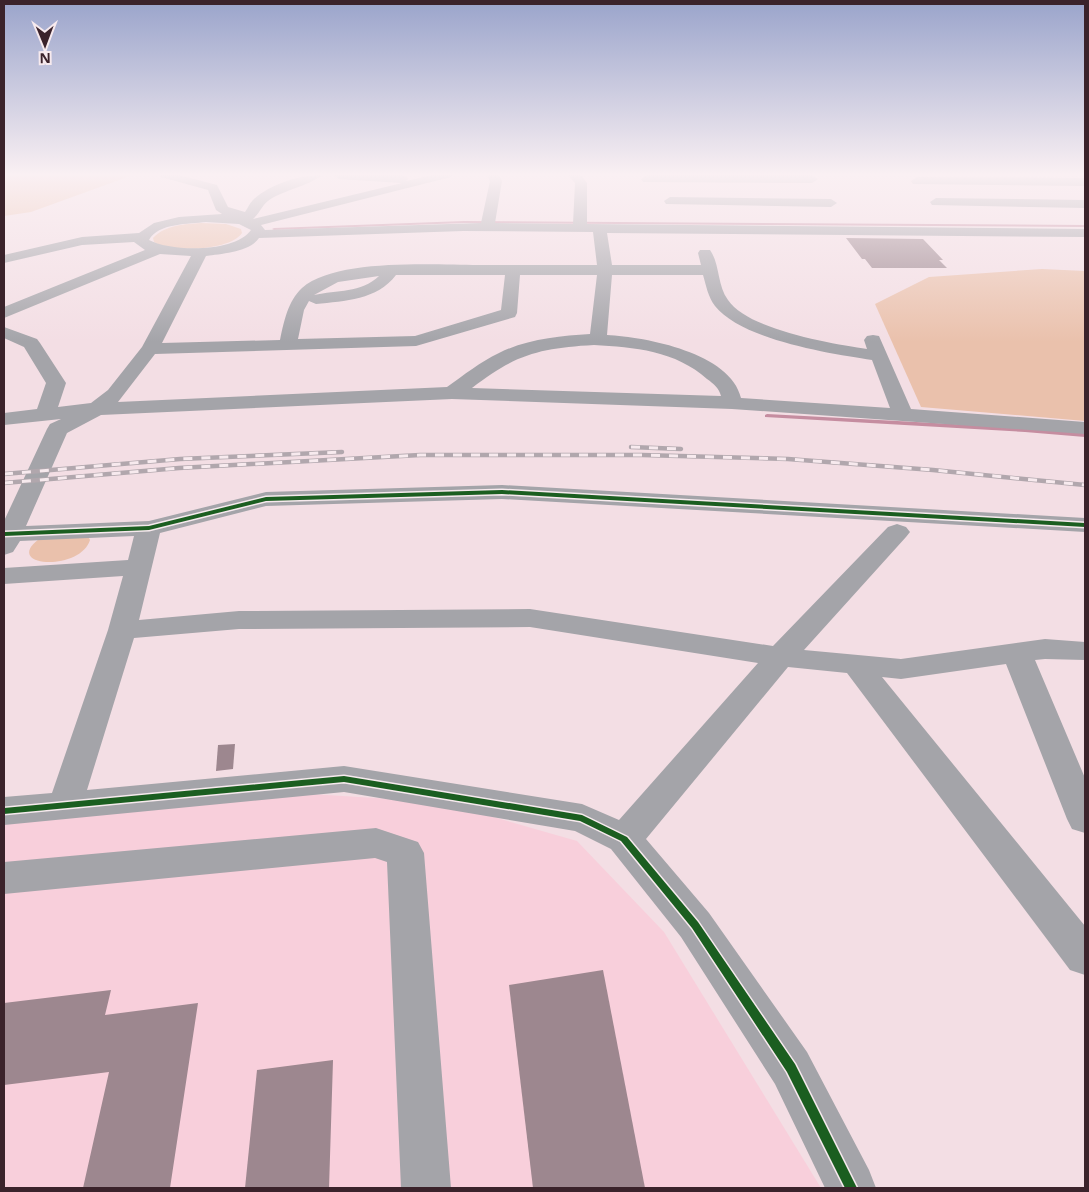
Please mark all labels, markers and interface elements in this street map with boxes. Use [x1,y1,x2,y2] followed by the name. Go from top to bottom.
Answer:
[20,20,70,70] north arrow
[39,49,51,68] text: N

